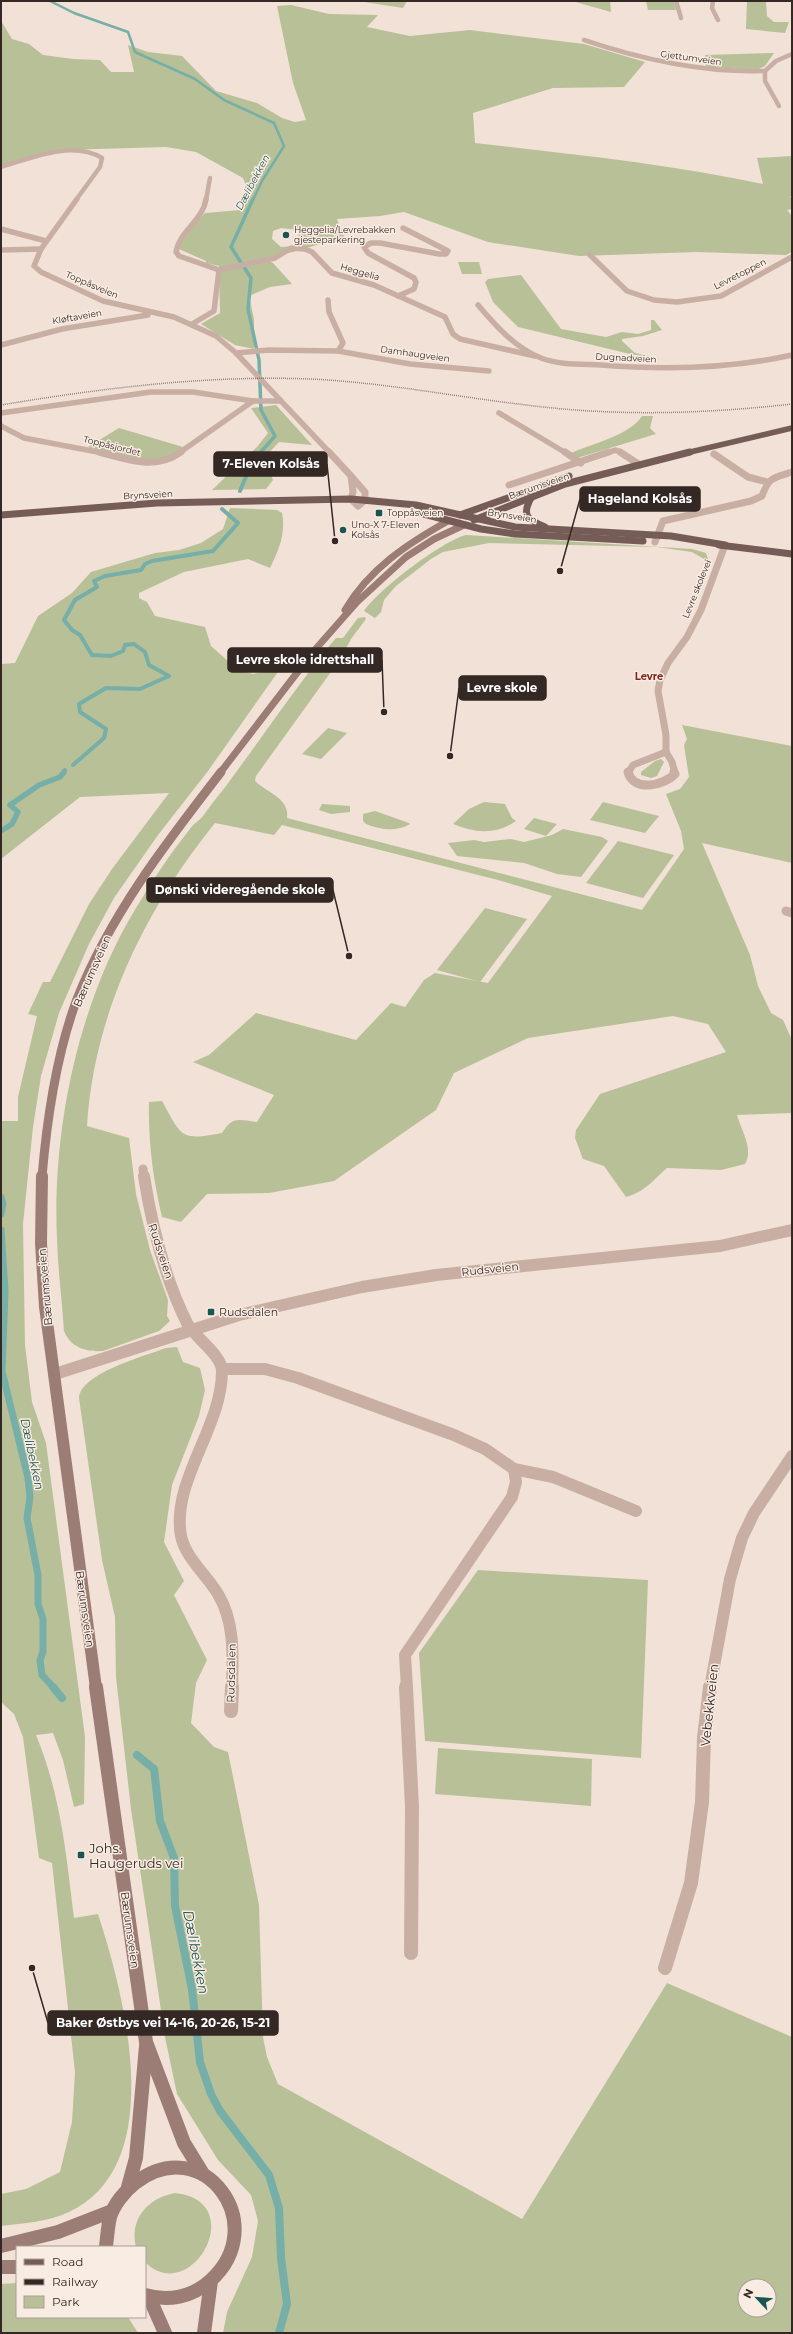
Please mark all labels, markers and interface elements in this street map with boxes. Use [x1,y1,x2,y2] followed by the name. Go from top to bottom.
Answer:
[660,48,722,67] street label: Gjettumveien
[232,152,273,212] water label: Dælibekken
[294,224,396,245] place label: Heggelia/Levrebakken gjesteparkering
[281,230,291,240] marker: Heggelia/Levrebakken gjesteparkering
[712,256,768,291] street label: Levretoppen
[339,261,381,282] street label: Heggelia
[64,268,120,301] street label: Toppåsveien
[51,307,103,326] street label: Kløftaveien
[380,343,451,364] street label: Damhaugveien
[595,350,657,365] street label: Dugnadveien
[82,433,142,458] street label: Toppåsjordet
[214,452,327,476] callout: 7-Eleven Kolsås
[222,456,320,471] text: 7-Eleven Kolsås
[507,470,571,501] street label: Bærumsveien
[580,487,700,511] callout: Hageland Kolsås
[123,488,173,501] street label: Brynsveien
[588,491,693,506] text: Hageland Kolsås
[487,506,537,525] street label: Brynsveien
[387,507,443,518] place label: Toppåsveien
[374,508,384,518] marker: Toppåsveien
[351,519,420,540] place label: Uno-X 7-Eleven Kolsås
[338,525,348,535] marker: Uno-X 7-Eleven Kolsås
[680,558,713,620] street label: Levre skolevei
[228,648,382,672] callout: Levre skole idrettshall
[236,652,374,667] text: Levre skole idrettshall
[635,670,663,683] district label: Levre
[459,676,546,700] callout: Levre skole
[467,680,538,695] text: Levre skole
[147,878,333,902] callout: Dønski videregående skole
[155,882,326,897] text: Dønski videregående skole
[70,933,114,1009] street label: Bærumsveien
[145,1221,177,1281] street label: Rudsveien
[35,1248,55,1326] street label: Bærumsveien
[461,1259,519,1279] street label: Rudsveien
[219,1305,278,1319] place label: Rudsdalen
[206,1307,216,1317] marker: Rudsdalen
[18,1417,47,1491] water label: Dælibekken
[73,1570,97,1648] street label: Bærumsveien
[223,1643,239,1703] street label: Rudsdalen
[697,1663,721,1747] street label: Vebekkveien
[88,1840,183,1871] place label: Johs. Haugeruds vei
[76,1850,86,1860] marker: Johs. Haugeruds vei
[118,1891,142,1969] street label: Bærumsveien
[179,1909,213,1995] water label: Dælibekken
[48,2011,278,2035] callout: Baker Østbys vei 14-16, 20-26, 15-21
[56,2015,270,2030] text: Baker Østbys vei 14-16, 20-26, 15-21
[16,2246,146,2318] legend
[52,2254,83,2269] text: Road
[52,2274,98,2289] text: Railway
[737,2278,777,2318] north arrow
[740,2287,756,2301] text: N
[52,2294,80,2309] text: Park

